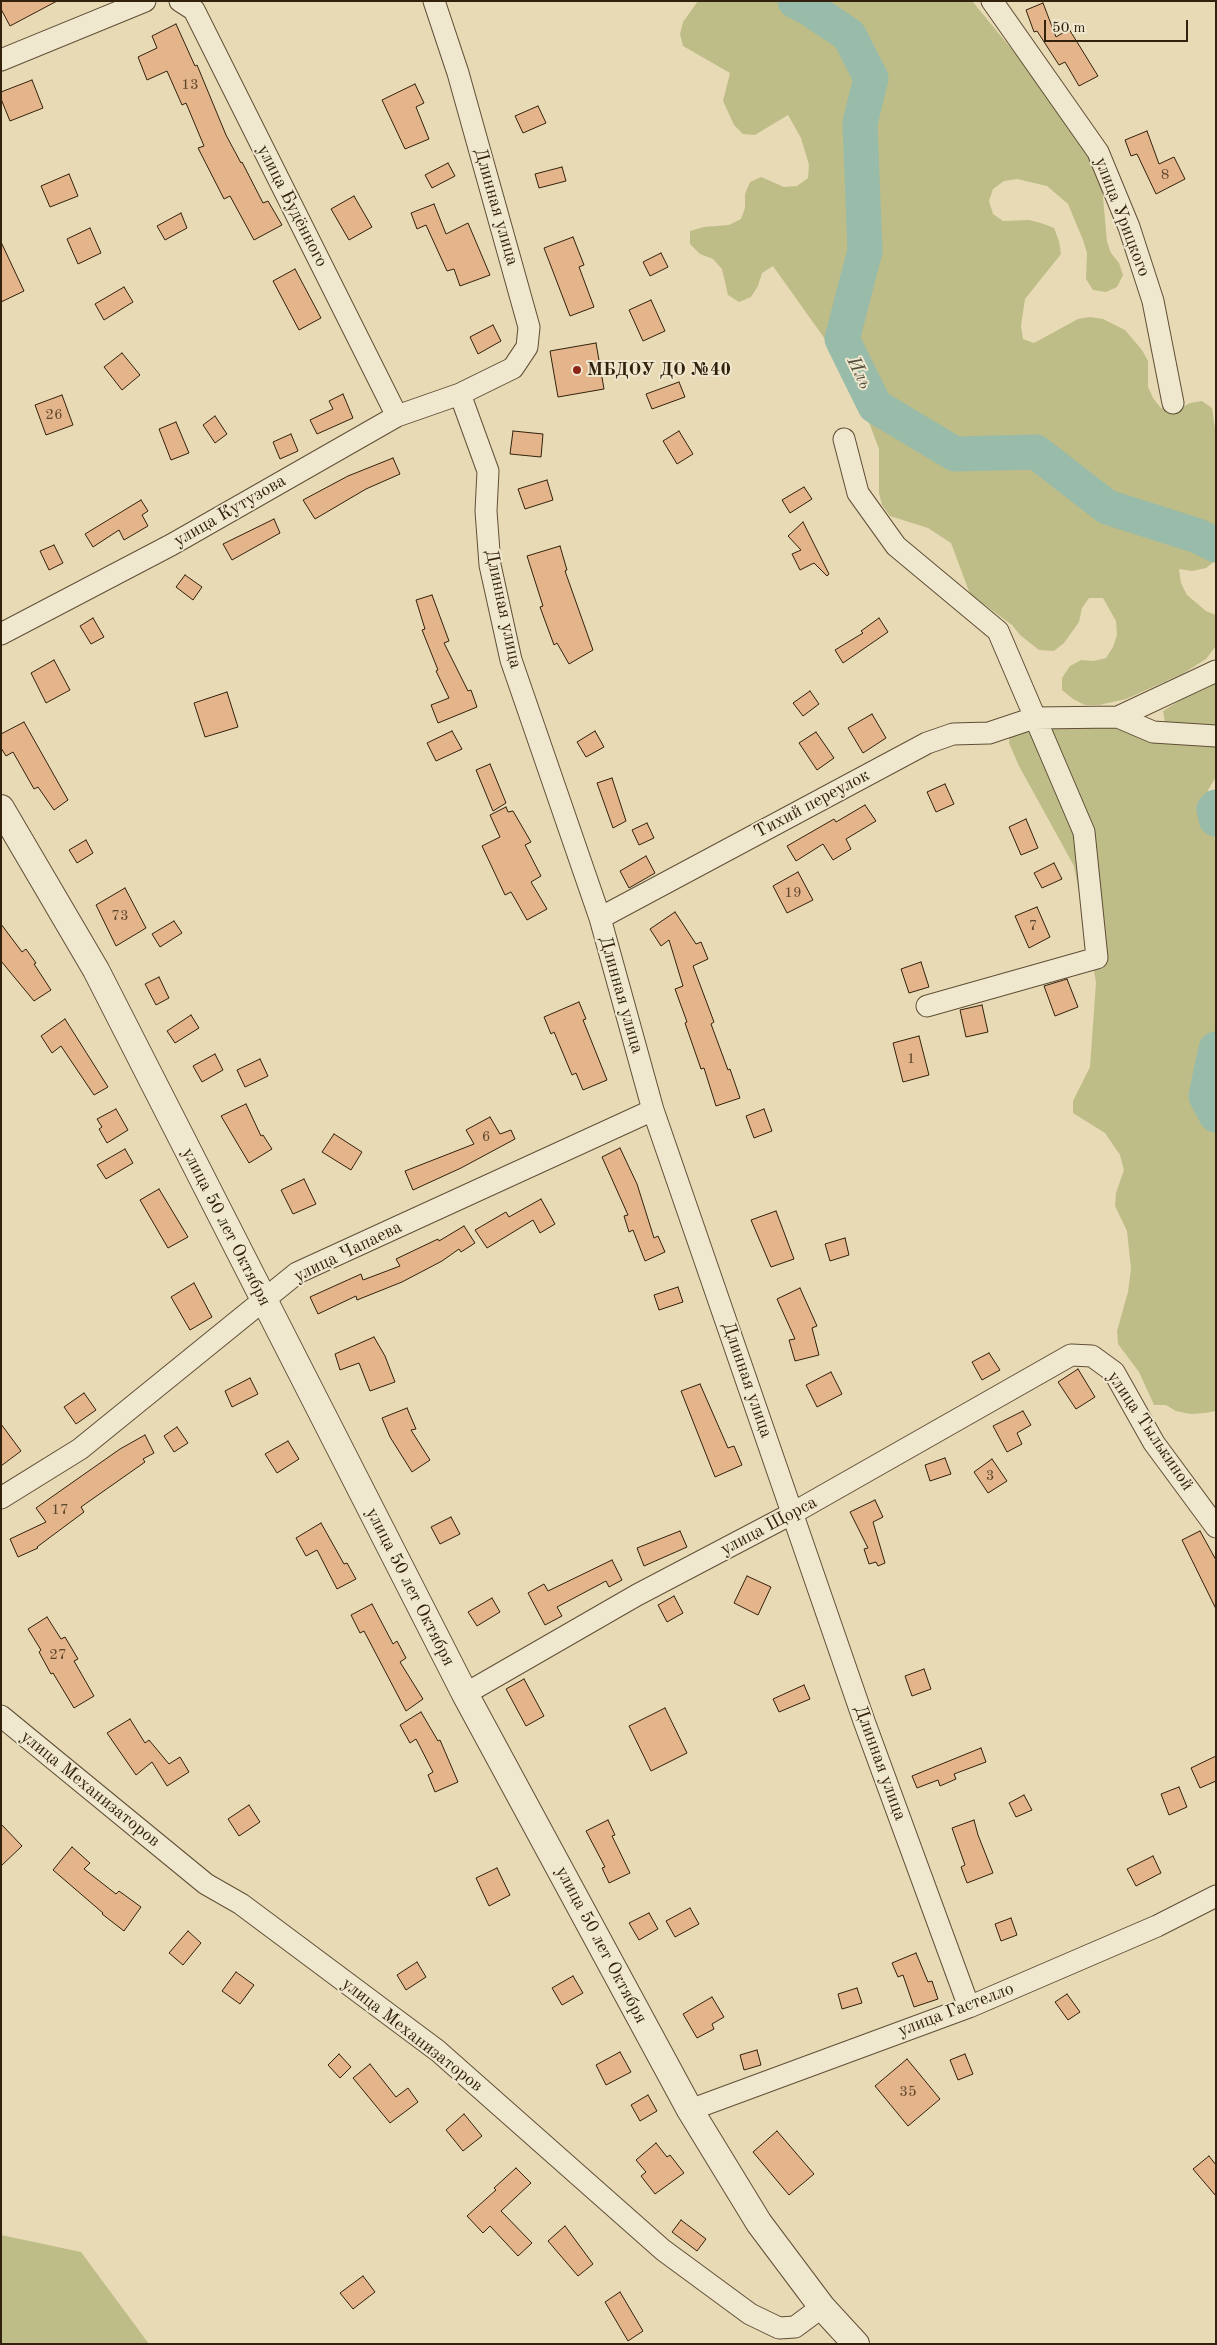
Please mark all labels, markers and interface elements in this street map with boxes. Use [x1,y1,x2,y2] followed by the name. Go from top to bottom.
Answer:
[1047,10,1191,42] scale bar
[1052,21,1086,36] text: 50 m
[181,76,199,94] house number: 13
[252,141,332,271] street label: улица Будённого
[469,146,523,268] street label: Длинная улица
[1089,154,1155,280] street label: улица Урицкого
[1161,166,1169,184] house number: 8
[841,353,877,393] water label: Иль
[587,359,731,381] place label: МБДОУ ДО №40
[571,364,583,376] marker: МБДОУ ДО №40
[45,406,63,424] house number: 26
[170,470,290,552] street label: улица Кутузова
[480,548,526,670] street label: Длинная улица
[751,765,873,843] street label: Тихий переулок
[784,884,802,902] house number: 19
[111,907,129,925] house number: 73
[1029,917,1037,935] house number: 7
[594,934,648,1056] street label: Длинная улица
[907,1050,915,1068] house number: 1
[482,1128,490,1146] house number: 6
[177,1144,275,1310] street label: улица 50 лет Октября
[290,1216,406,1288] street label: улица Чапаева
[717,1319,777,1441] street label: Длинная улица
[1102,1367,1198,1495] street label: улица Тылькиной
[986,1467,994,1485] house number: 3
[717,1492,821,1560] street label: улица Щорса
[51,1501,69,1519] house number: 17
[361,1504,459,1670] street label: улица 50 лет Октября
[49,1646,67,1664] house number: 27
[849,1702,911,1824] street label: Длинная улица
[16,1726,164,1852] street label: улица Механизаторов
[550,1863,652,2027] street label: улица 50 лет Октября
[337,1973,487,2097] street label: улица Механизаторов
[895,1978,1017,2042] street label: улица Гастелло
[899,2083,917,2101] house number: 35

